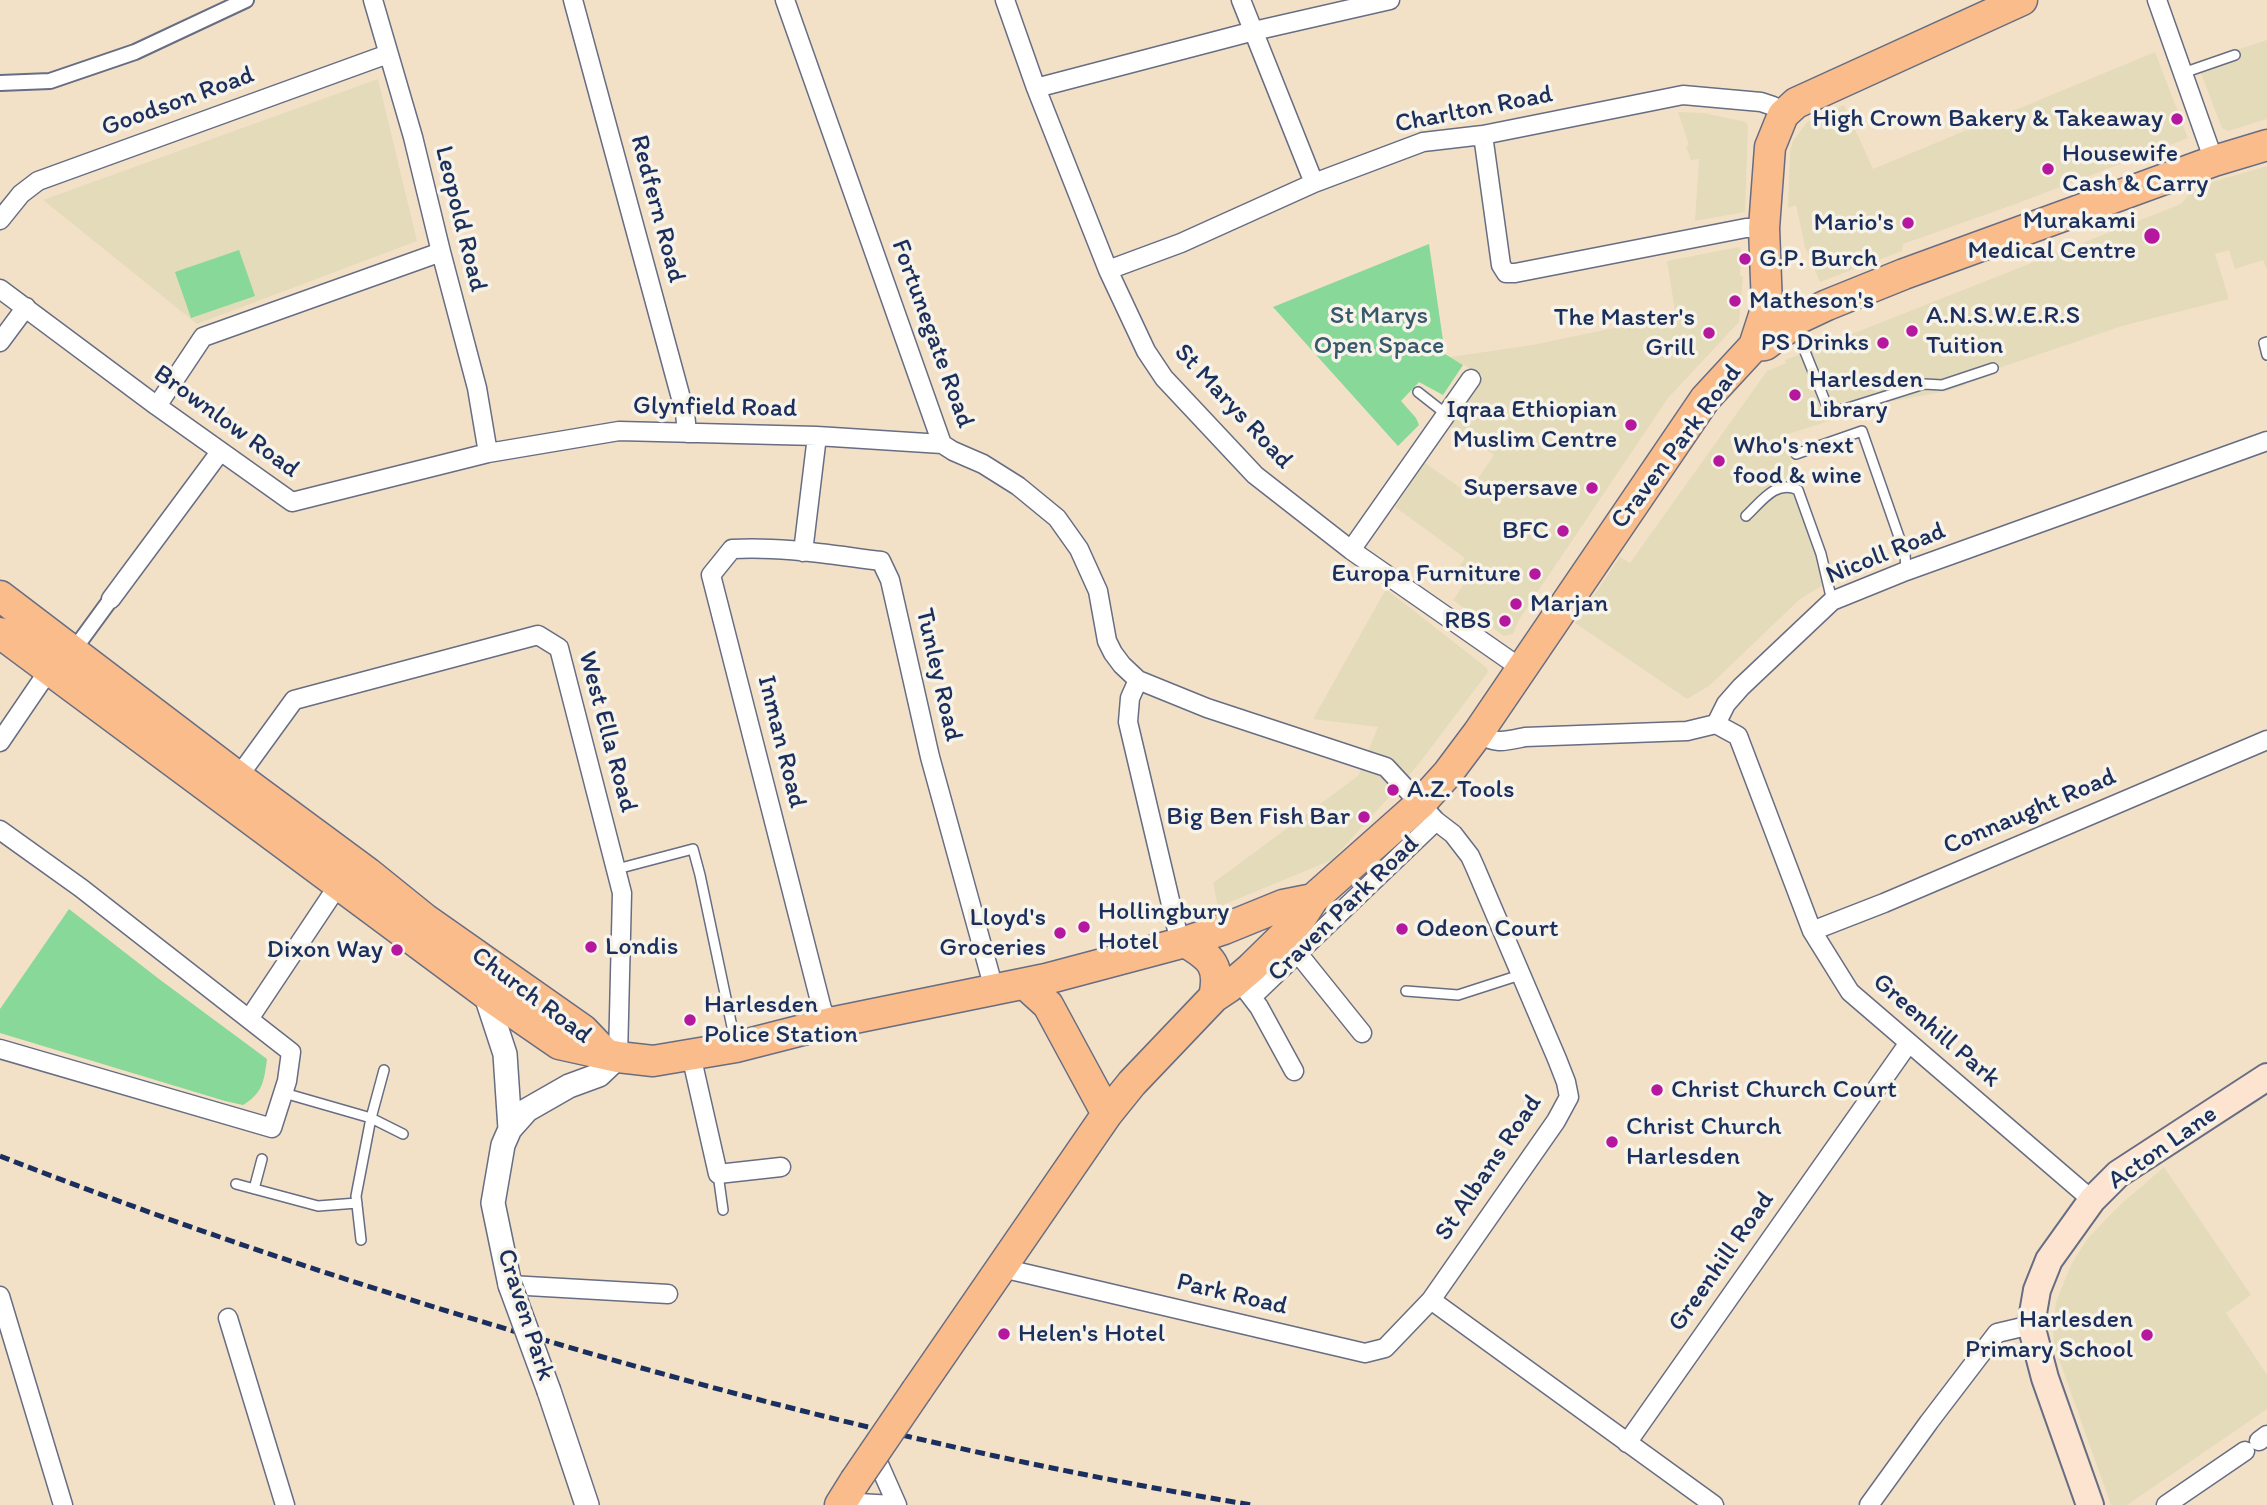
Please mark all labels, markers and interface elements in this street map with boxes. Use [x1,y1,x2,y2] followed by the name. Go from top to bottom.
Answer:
[97,60,259,144] street label: Goodson Road
[1392,79,1556,141] street label: Charlton Road
[1812,103,2163,135] place label: High Crown Bakery & Takeaway
[2169,111,2185,127] marker: High Crown Bakery & Takeaway
[622,132,692,286] street label: Redfern Road
[2062,138,2208,200] place label: Housewife Cash & Carry
[427,143,493,295] street label: Leopold Road
[2040,161,2056,177] marker: Housewife Cash & Carry
[1967,205,2136,266] place label: Murakami Medical Centre
[1813,207,1894,239] place label: Mario's
[1900,215,1916,231] marker: Mario's
[2142,226,2162,246] marker: Murakami Medical Centre
[883,236,981,432] street label: Fortunegate Road
[1759,243,1878,275] place label: G.P. Burch
[1737,251,1753,267] marker: G.P. Burch
[1749,285,1874,317] place label: Matheson's
[1727,293,1743,309] marker: Matheson's
[1314,300,1444,362] park label: St Marys Open Space
[1926,300,2080,362] place label: A.N.S.W.E.R.S Tuition
[1554,302,1695,364] place label: The Master's Grill
[1904,323,1920,339] marker: A.N.S.W.E.R.S Tuition
[1701,325,1717,341] marker: The Master's Grill
[1761,327,1869,359] place label: PS Drinks
[1875,335,1891,351] marker: PS Drinks
[1167,338,1299,476] street label: St Marys Road
[1605,358,1749,536] street label: Craven Park Road
[147,359,305,485] street label: Brownlow Road
[1809,364,1923,426] place label: Harlesden Library
[1787,387,1803,403] marker: Harlesden Library
[633,391,797,425] street label: Glynfield Road
[1446,394,1617,456] place label: Iqraa Ethiopian Muslim Centre
[1623,417,1639,433] marker: Iqraa Ethiopian Muslim Centre
[1733,430,1862,492] place label: Who's next food & wine
[1711,453,1727,469] marker: Who's next food & wine
[1463,472,1578,504] place label: Supersave
[1584,480,1600,496] marker: Supersave
[1502,515,1549,547] place label: BFC
[1822,516,1950,592] street label: Nicoll Road
[1555,523,1571,539] marker: BFC
[1331,558,1521,590] place label: Europa Furniture
[1527,566,1543,582] marker: Europa Furniture
[1530,588,1608,620] place label: Marjan
[1508,596,1524,612] marker: Marjan
[908,605,968,745] street label: Tunley Road
[1444,605,1491,637] place label: RBS
[1497,613,1513,629] marker: RBS
[571,648,643,816] street label: West Ella Road
[749,673,813,811] street label: Inman Road
[1939,762,2121,862] street label: Connaught Road
[1407,774,1515,806] place label: A.Z. Tools
[1385,782,1401,798] marker: A.Z. Tools
[1166,801,1350,833] place label: Big Ben Fish Bar
[1356,809,1372,825] marker: Big Ben Fish Bar
[1262,829,1426,989] street label: Craven Park Road
[1098,896,1229,958] place label: Hollingbury Hotel
[939,902,1046,964] place label: Lloyd's Groceries
[1416,913,1558,945] place label: Odeon Court
[1076,919,1092,935] marker: Hollingbury Hotel
[1394,921,1410,937] marker: Odeon Court
[1052,925,1068,941] marker: Lloyd's Groceries
[605,931,678,963] place label: Londis
[267,934,383,966] place label: Dixon Way
[583,939,599,955] marker: Londis
[465,941,597,1051] street label: Church Road
[389,942,405,958] marker: Dixon Way
[1866,967,2006,1095] street label: Greenhill Park
[704,989,858,1050] place label: Harlesden Police Station
[682,1012,698,1028] marker: Harlesden Police Station
[1671,1074,1897,1106] place label: Christ Church Court
[1649,1082,1665,1098] marker: Christ Church Court
[1429,1089,1549,1247] street label: St Albans Road
[2102,1099,2224,1197] street label: Acton Lane
[1626,1111,1782,1172] place label: Christ Church Harlesden
[1604,1134,1620,1150] marker: Christ Church Harlesden
[1662,1186,1782,1338] street label: Greenhill Road
[489,1245,561,1385] street label: Craven Park
[1173,1267,1291,1323] street label: Park Road
[1965,1304,2133,1366] place label: Harlesden Primary School
[1018,1318,1165,1350] place label: Helen's Hotel
[996,1326,1012,1342] marker: Helen's Hotel
[2139,1327,2155,1343] marker: Harlesden Primary School

